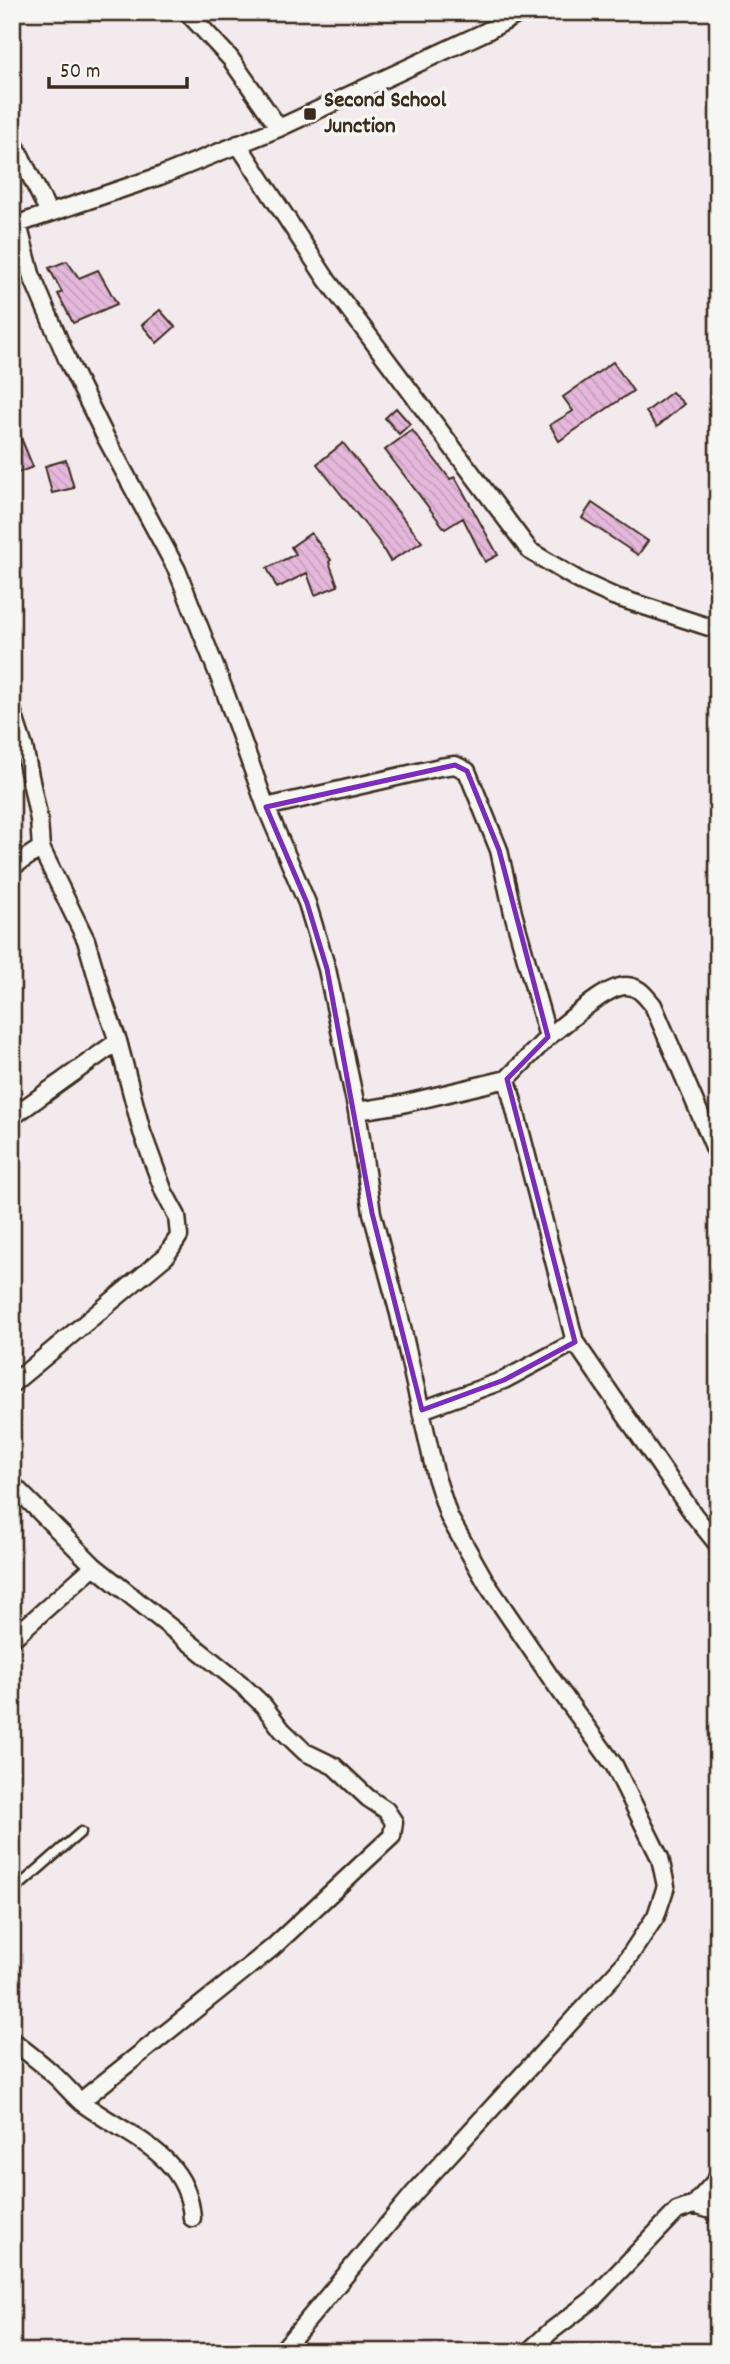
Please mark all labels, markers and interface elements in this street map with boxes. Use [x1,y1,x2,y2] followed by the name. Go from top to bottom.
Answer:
[49,46,187,90] scale bar
[60,58,100,88] text: 50 m
[324,85,447,144] place label: Second School Junction
[302,106,318,122] marker: Second School Junction

